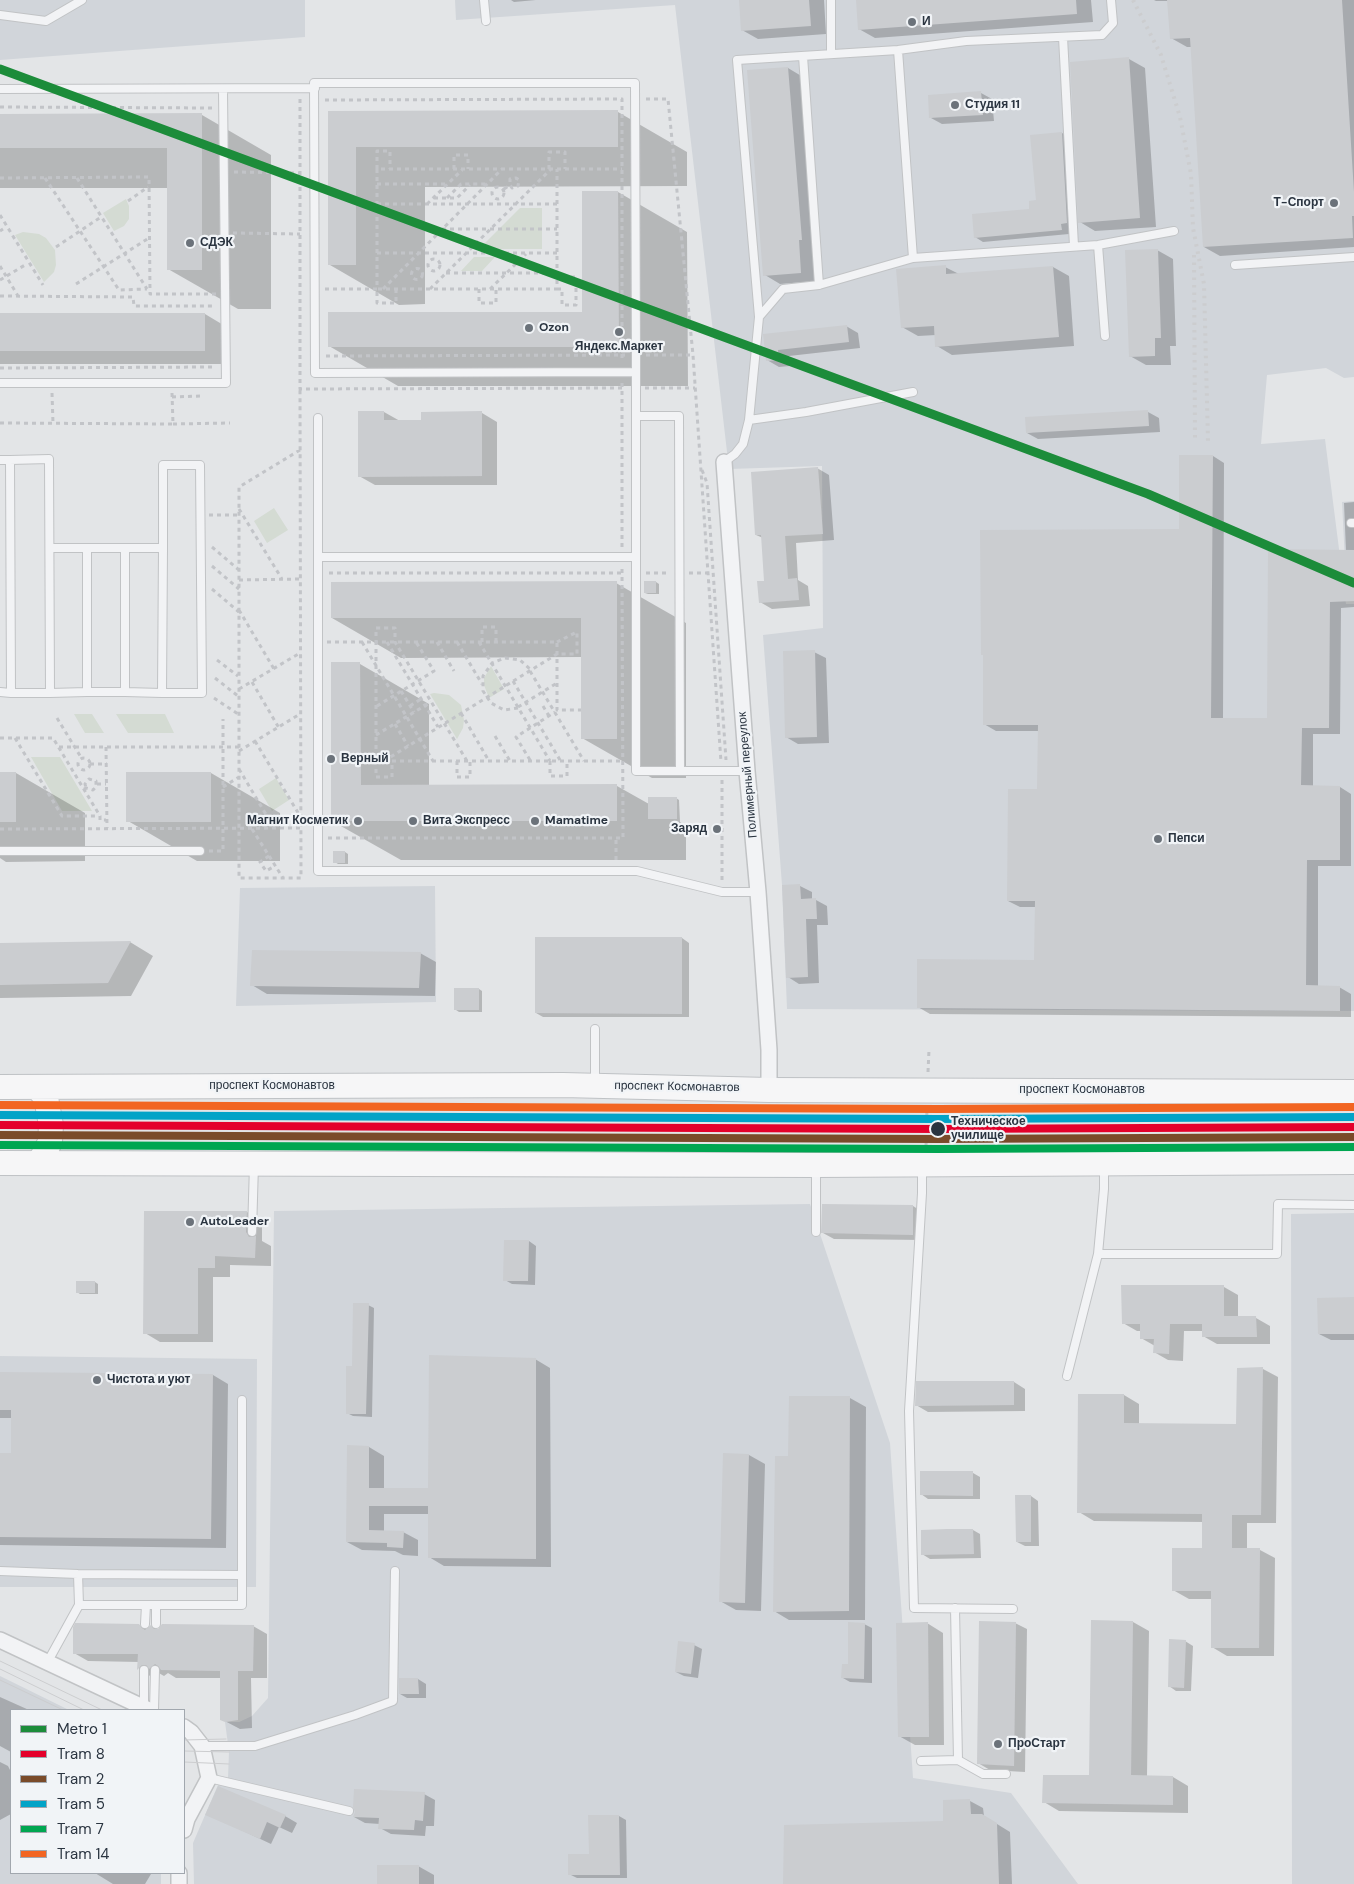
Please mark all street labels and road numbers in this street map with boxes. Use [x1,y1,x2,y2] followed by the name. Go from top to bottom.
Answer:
[735,711,761,839] street label: Полимерный переулок
[209,1079,335,1093] street label: проспект Космонавтов
[614,1079,740,1095] street label: проспект Космонавтов
[1019,1083,1145,1097] street label: проспект Космонавтов

